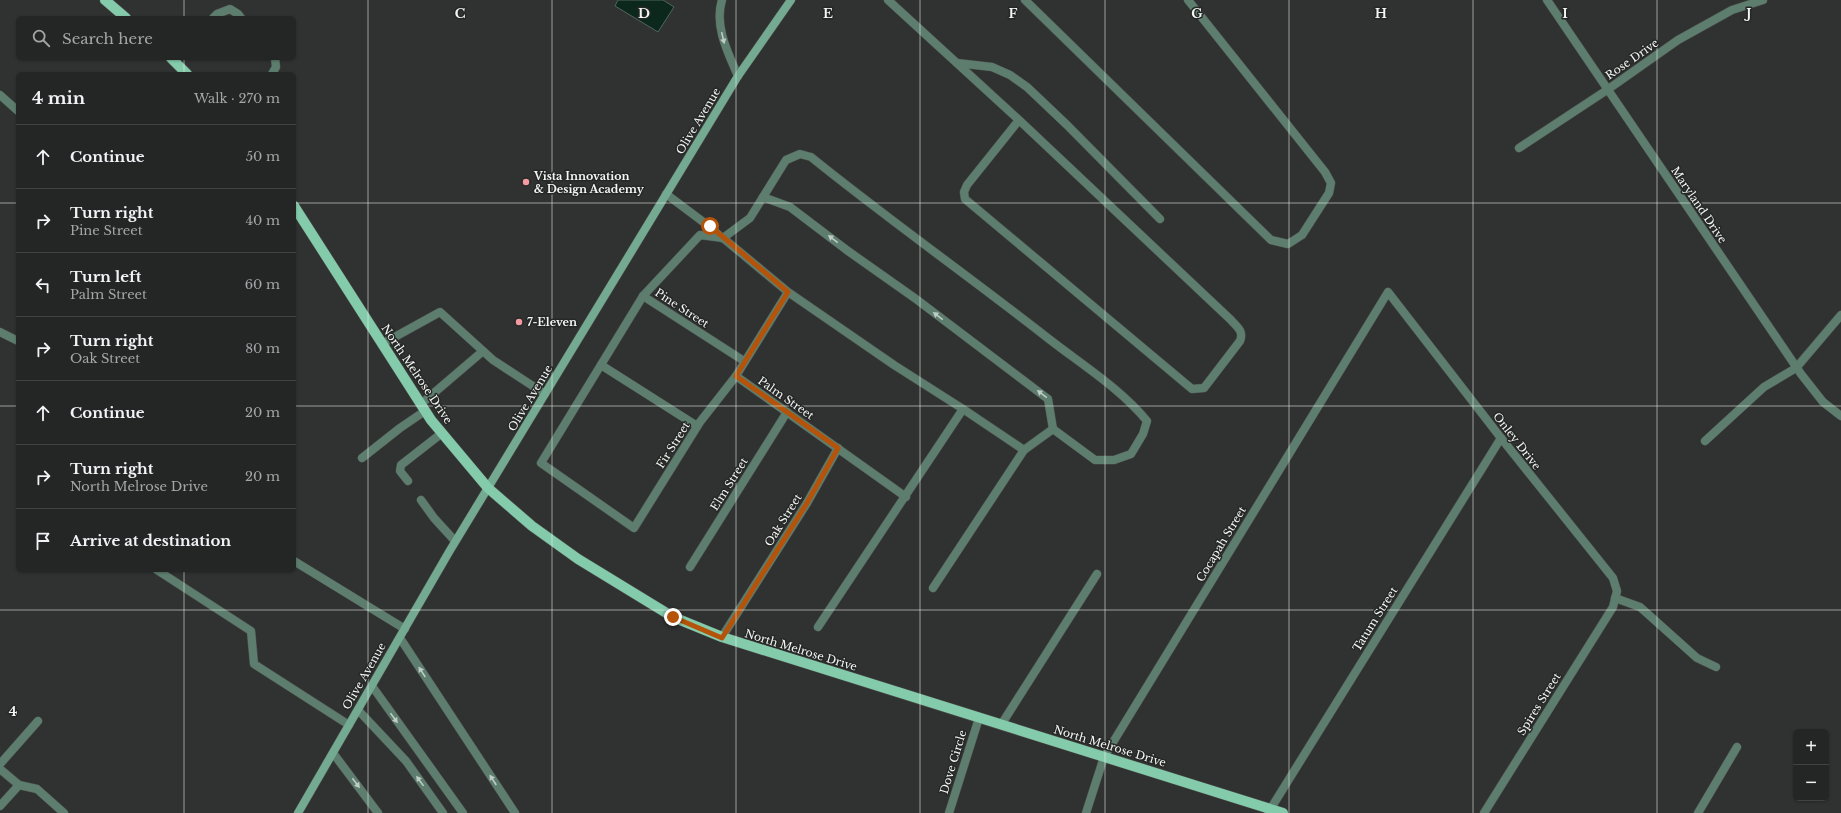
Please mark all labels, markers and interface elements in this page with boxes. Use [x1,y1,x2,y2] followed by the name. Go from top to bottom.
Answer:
[455,5,466,22] text: C
[638,5,650,22] text: D
[823,5,833,22] text: E
[1009,5,1018,22] text: F
[1191,5,1203,22] text: G
[1375,5,1387,22] text: H
[1562,5,1568,22] text: I
[1743,5,1752,22] text: J
[16,16,296,60] search box
[30,27,52,49] icon: search
[62,29,153,48] text: Search here
[721,32,727,45] one-way arrow
[1603,36,1661,82] street label: Rose Drive
[673,85,723,157] street label: Olive Avenue
[32,88,85,109] text: 4 min
[194,90,280,107] text: Walk · 270 m
[32,146,54,168] icon: ahead
[70,147,145,166] text: Continue
[246,148,280,165] text: 50 m
[1668,164,1730,246] street label: Maryland Drive
[533,169,645,196] place label: Vista Innovation & Design Academy
[521,177,531,187] marker: Vista Innovation & Design Academy
[70,203,153,222] text: Turn right
[32,210,54,232] icon: right
[245,212,280,229] text: 40 m
[701,217,719,235] route start
[70,222,143,239] text: Pine Street
[827,235,838,243] one-way arrow
[70,267,141,286] text: Turn left
[32,274,54,296] icon: left
[245,276,280,293] text: 60 m
[652,285,712,331] street label: Pine Street
[70,286,147,303] text: Palm Street
[932,312,943,320] one-way arrow
[527,315,577,329] place label: 7-Eleven
[514,317,524,327] marker: 7-Eleven
[379,322,455,426] street label: North Melrose Drive
[70,331,153,350] text: Turn right
[32,338,54,360] icon: right
[245,340,280,357] text: 80 m
[70,350,140,367] text: Oak Street
[505,362,555,434] street label: Olive Avenue
[755,374,817,423] street label: Palm Street
[1036,390,1047,398] one-way arrow
[32,402,54,424] icon: ahead
[70,403,145,422] text: Continue
[245,404,280,421] text: 20 m
[1490,409,1544,473] street label: Onley Drive
[653,418,693,471] street label: Fir Street
[707,454,751,513] street label: Elm Street
[70,459,153,478] text: Turn right
[32,466,54,488] icon: right
[245,468,280,485] text: 20 m
[70,478,208,495] text: North Melrose Drive
[761,490,805,549] street label: Oak Street
[1193,503,1249,584] street label: Cocapah Street
[32,530,54,552] icon: arrive
[70,531,231,550] text: Arrive at destination
[1350,583,1401,654] street label: Tatum Street
[664,608,682,626] route end
[743,626,859,674] street label: North Melrose Drive
[339,640,389,712] street label: Olive Avenue
[418,667,426,677] one-way arrow
[1514,670,1564,738] street label: Spires Street
[9,703,18,720] text: 4
[390,712,398,723] one-way arrow
[1052,722,1168,770] street label: North Melrose Drive
[937,728,969,796] street label: Dove Circle
[1793,729,1829,801] map controls
[1793,729,1829,765] button: +
[1793,765,1829,801] button: −
[490,775,497,786] one-way arrow
[416,776,424,787] one-way arrow
[351,778,360,789] one-way arrow

